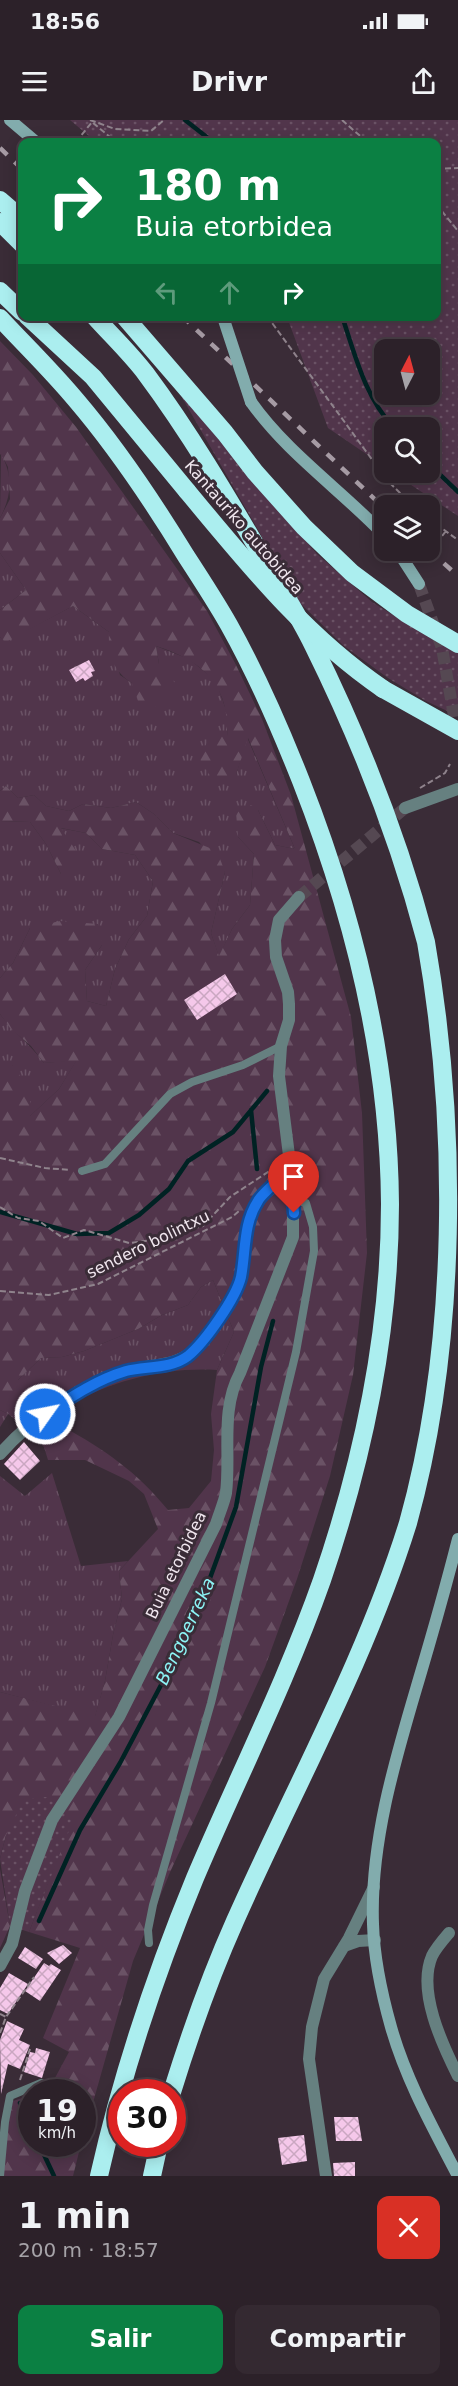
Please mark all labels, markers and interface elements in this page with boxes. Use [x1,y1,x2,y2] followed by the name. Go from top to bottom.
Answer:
[30,9,100,34] text: 18:56
[18,65,51,98] icon: menu
[407,65,440,98] icon: share
[191,66,267,97] text: Drivr
[135,161,281,210] text: 180 m
[36,162,114,240] icon: right
[135,211,333,242] text: Buia etorbidea
[150,276,183,309] icon: left
[213,276,246,309] icon: ahead
[276,276,309,309] icon: right
[374,339,440,405] north arrow
[374,339,440,561] map controls
[374,417,440,483] button: search
[181,456,307,598] street label: Kantauriko autobidea
[374,495,440,561] button: layers
[268,1151,319,1213] pin
[277,1160,310,1193] icon: arrive
[83,1206,213,1282] street label: sendero bolintxu
[13,1382,77,1446] position arrow
[142,1508,210,1622] street label: Buia etorbidea
[151,1574,219,1688] water label: Bengoerreka
[108,2079,186,2157] speed limit sign: 30
[36,2093,78,2128] text: 19
[38,2124,76,2142] text: km/h
[18,2195,131,2236] text: 1 min
[377,2196,440,2259] button: close
[18,2238,159,2262] text: 200 m · 18:57
[18,2305,223,2374] button: Salir
[235,2305,440,2374] button: Compartir

